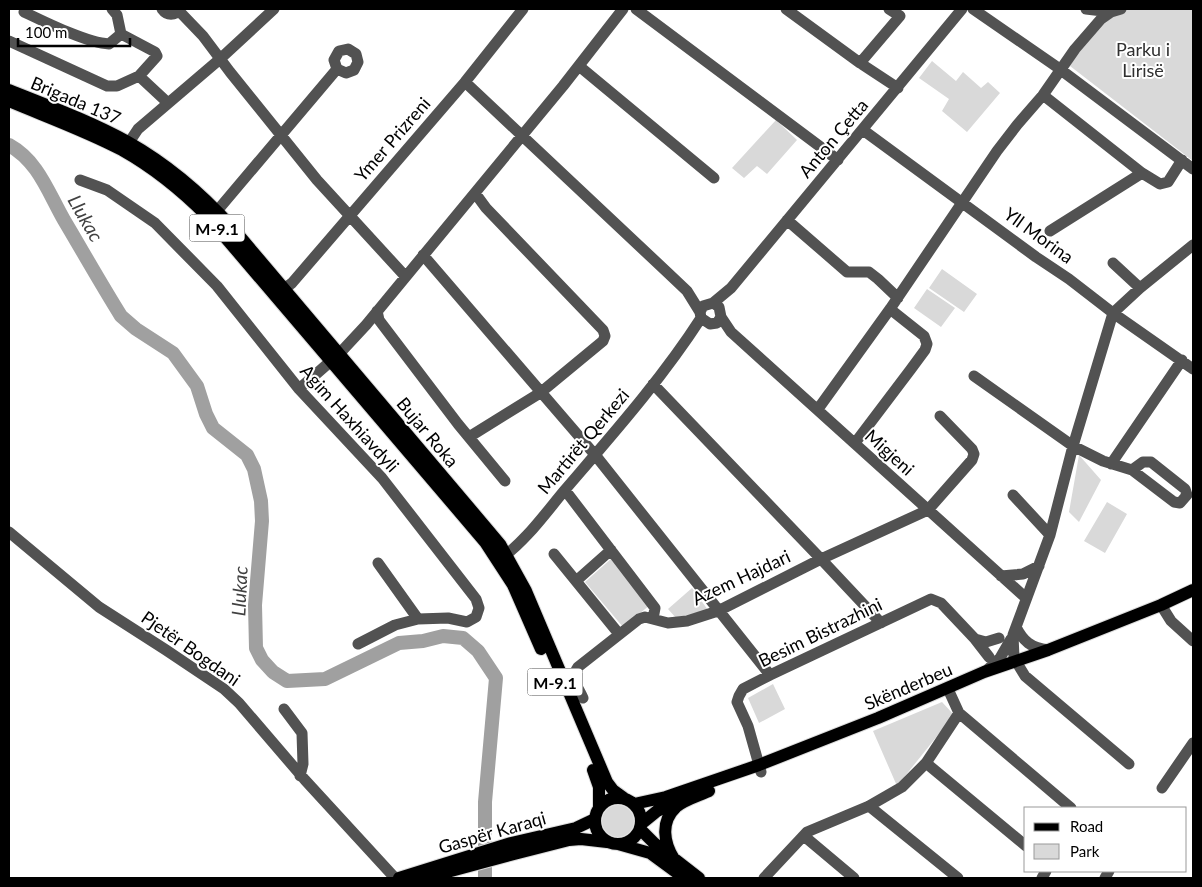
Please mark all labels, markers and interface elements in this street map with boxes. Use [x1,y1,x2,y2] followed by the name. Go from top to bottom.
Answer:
[18,15,130,47] scale bar
[25,23,67,41] text: 100 m
[1116,38,1170,81] park label: Parku i Lirisë
[28,71,124,129] street label: Brigada 137
[349,92,435,186] street label: Ymer Prizreni
[794,94,872,182] street label: Anton Çetta
[63,191,109,246] water label: Llukac
[1000,202,1078,268] street label: Yll Morina
[190,214,244,242] road number: M-9.1
[296,360,404,476] street label: Agim Haxhiavdyli
[533,384,633,498] street label: Martirët Qerkezi
[392,393,464,471] street label: Bujar Roka
[861,424,919,480] street label: Migjeni
[688,545,794,609] street label: Azem Hajdari
[226,565,252,617] water label: Llukac
[755,593,885,671] street label: Besim Bistrazhini
[137,606,245,690] street label: Pjetër Bogdani
[861,658,955,714] street label: Skënderbeu
[528,669,582,696] road number: M-9.1
[436,806,548,858] street label: Gaspër Karaqi
[1024,807,1187,872] legend
[1070,817,1103,835] text: Road
[1070,842,1100,860] text: Park

